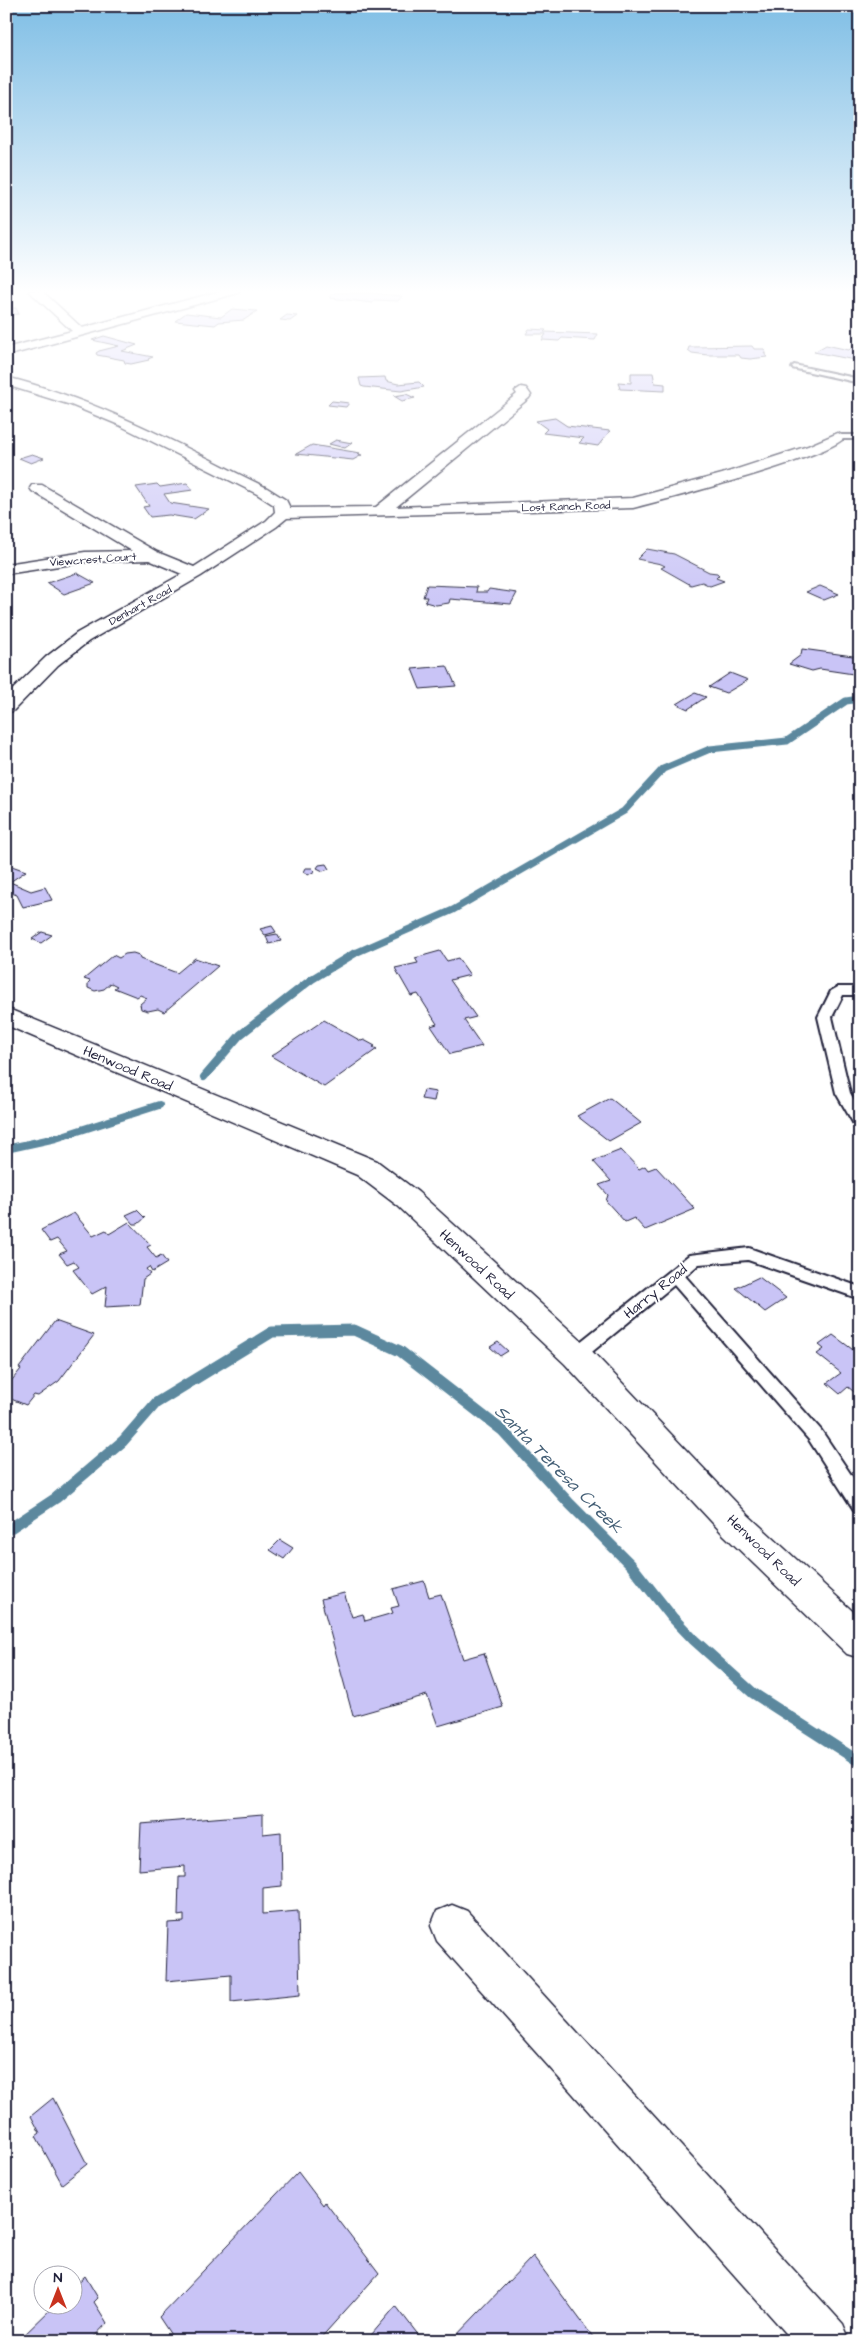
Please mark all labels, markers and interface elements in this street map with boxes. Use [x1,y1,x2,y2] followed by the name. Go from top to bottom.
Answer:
[521,497,611,516] street label: Lost Ranch Road
[49,549,137,570] street label: Viewcrest Court
[106,582,175,629] street label: Denhart Road
[80,1041,175,1097] street label: Henwood Road
[435,1225,518,1304] street label: Henwood Road
[620,1260,692,1324] street label: Harry Road
[489,1399,629,1540] water label: Santa Teresa Creek
[722,1511,804,1591] street label: Henwood Road
[32,2264,82,2314] north arrow
[54,2268,63,2288] text: N

